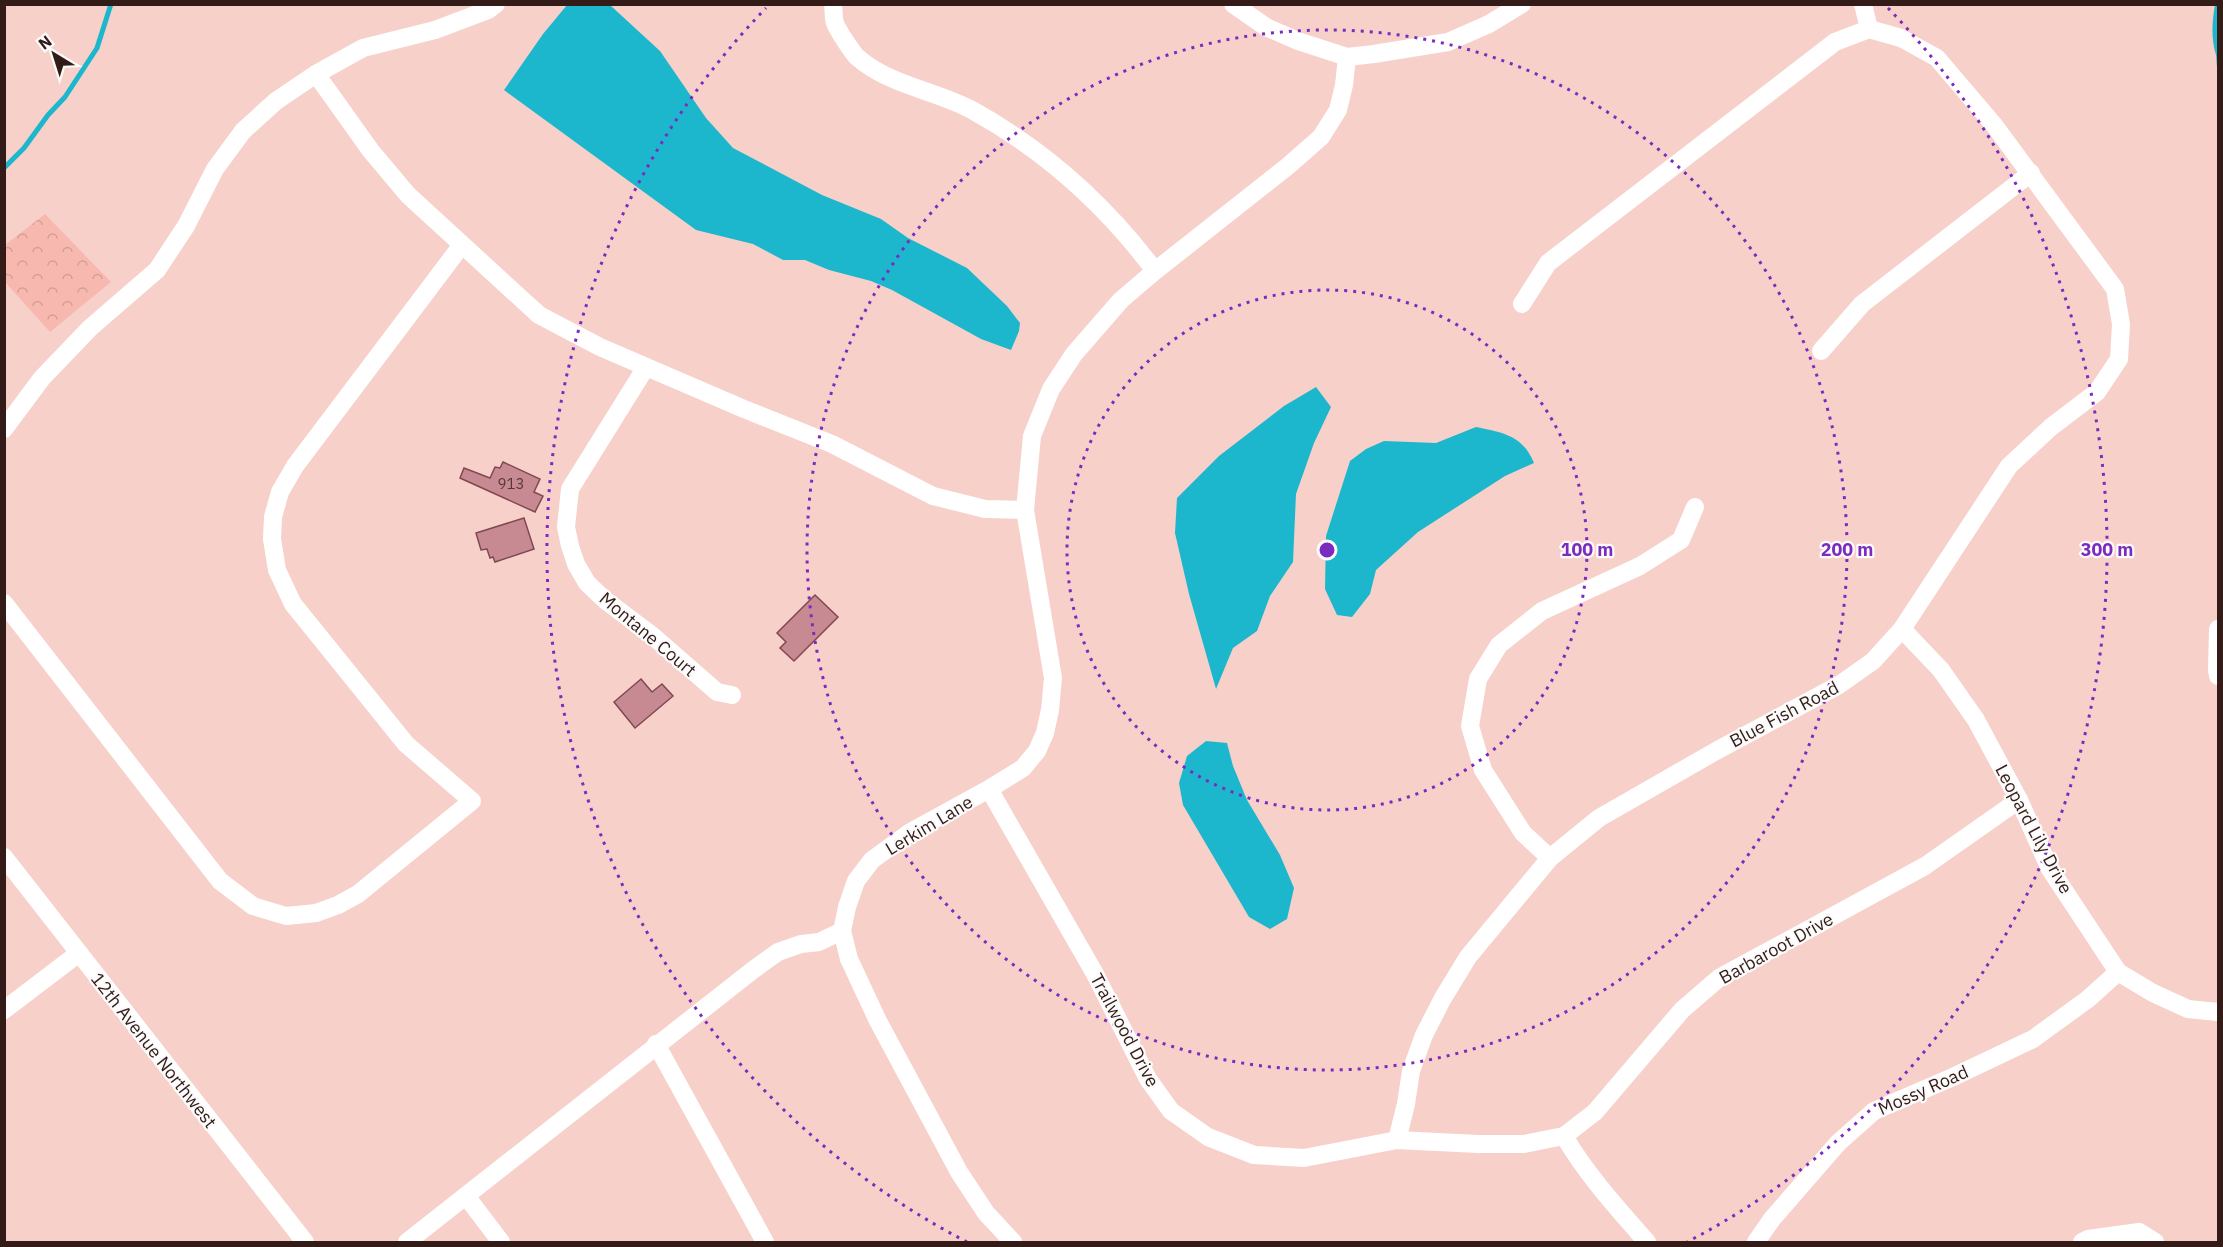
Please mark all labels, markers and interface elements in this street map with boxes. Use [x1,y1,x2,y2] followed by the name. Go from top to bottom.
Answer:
[24,24,84,84] north arrow
[34,31,55,54] text: N
[497,474,525,493] house number: 913
[1561,538,1613,561] text: 100 m
[1821,538,1873,561] text: 200 m
[2081,538,2133,561] text: 300 m
[1317,540,1337,560] centre of rings
[595,587,701,681] street label: Montane Court
[1726,676,1842,752] street label: Blue Fish Road
[1990,760,2078,898] street label: Leopard Lily Drive
[881,790,977,860] street label: Lerkim Lane
[1715,907,1837,989] street label: Barbaroot Drive
[86,968,222,1132] street label: 12th Avenue Northwest
[1085,969,1165,1091] street label: Trailwood Drive
[1874,1060,1972,1120] street label: Mossy Road

